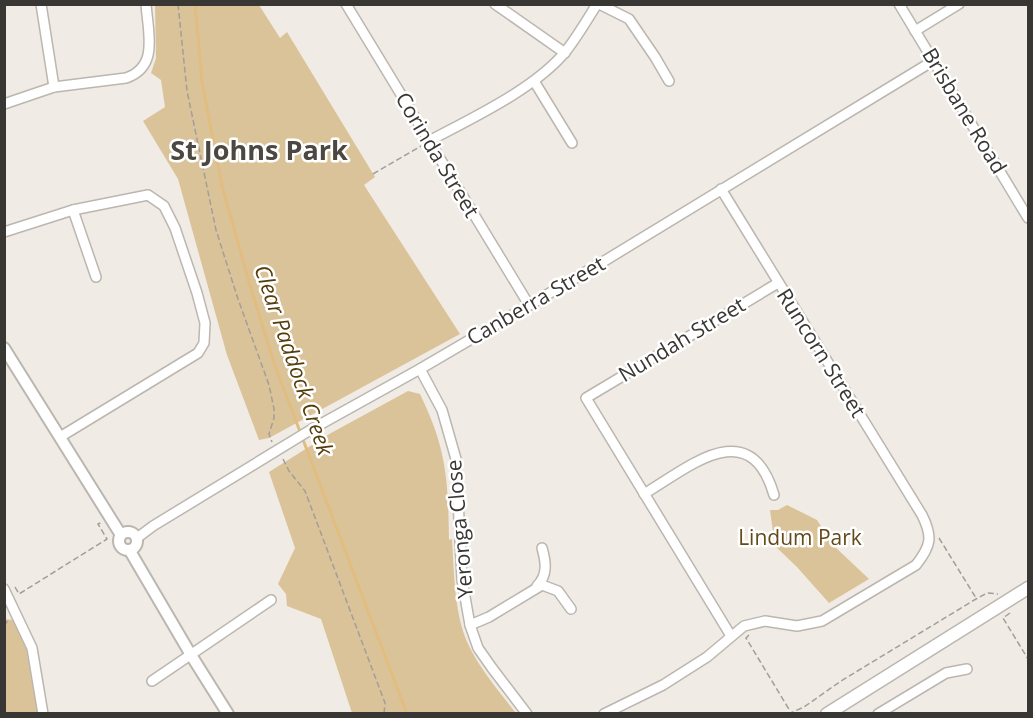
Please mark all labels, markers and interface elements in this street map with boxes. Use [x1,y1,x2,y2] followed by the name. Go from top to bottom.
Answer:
[916,42,1013,179] street label: Brisbane Road
[389,87,486,222] street label: Corinda Street
[170,131,348,168] district label: St Johns Park
[461,249,610,351] street label: Canberra Street
[248,260,342,460] water label: Clear Paddock Creek
[771,283,873,422] street label: Runcorn Street
[613,290,750,388] street label: Nundah Street
[439,459,479,600] street label: Yeronga Close
[738,523,862,551] park label: Lindum Park

